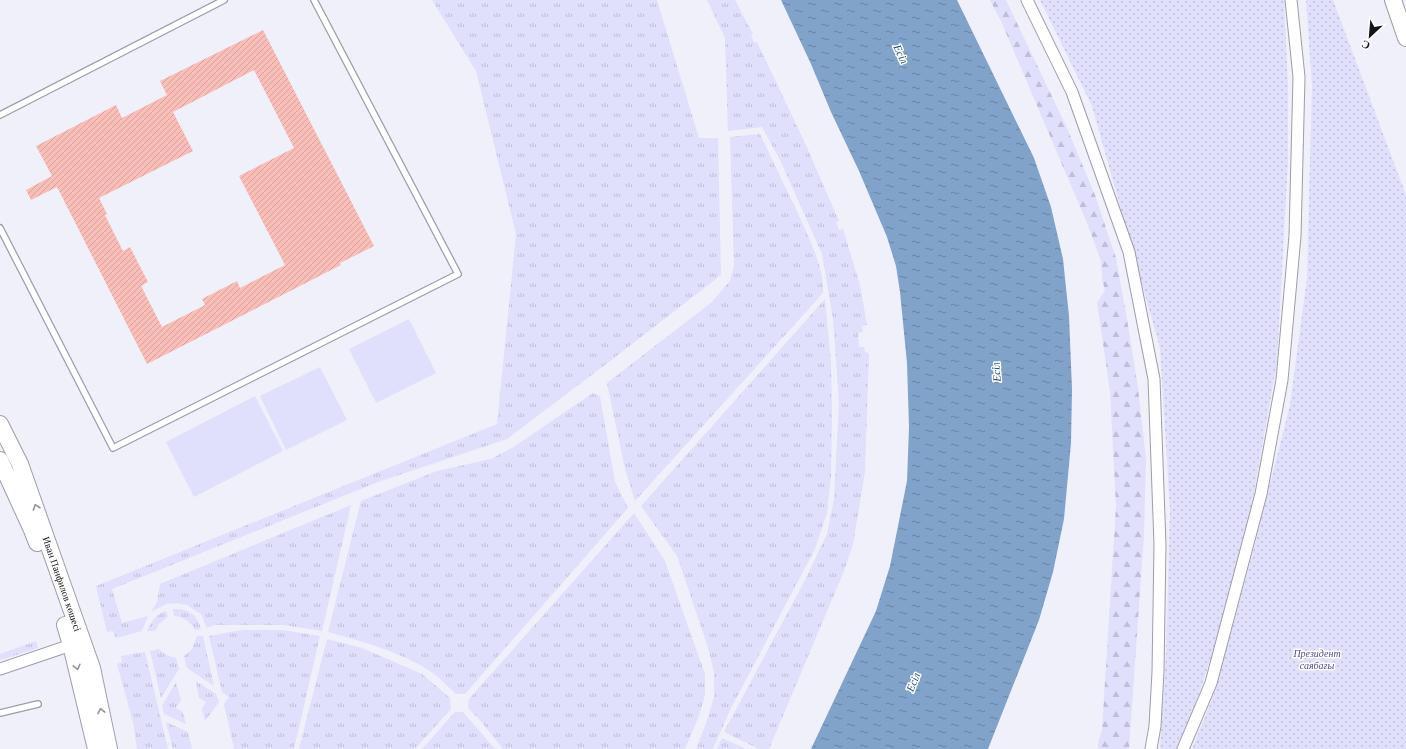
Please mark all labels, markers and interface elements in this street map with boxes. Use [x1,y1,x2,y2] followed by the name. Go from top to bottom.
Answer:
[1350,16,1390,56] north arrow
[1359,38,1372,52] text: С
[891,42,911,66] water label: Есіл
[989,362,1003,383] water label: Есіл
[32,504,40,511] one-way arrow
[41,535,83,633] street label: Иван Панфилов көшесі
[1292,648,1341,671] park label: Президент саябағы
[72,664,80,670] one-way arrow
[903,671,922,694] water label: Есіл
[97,708,106,714] one-way arrow

